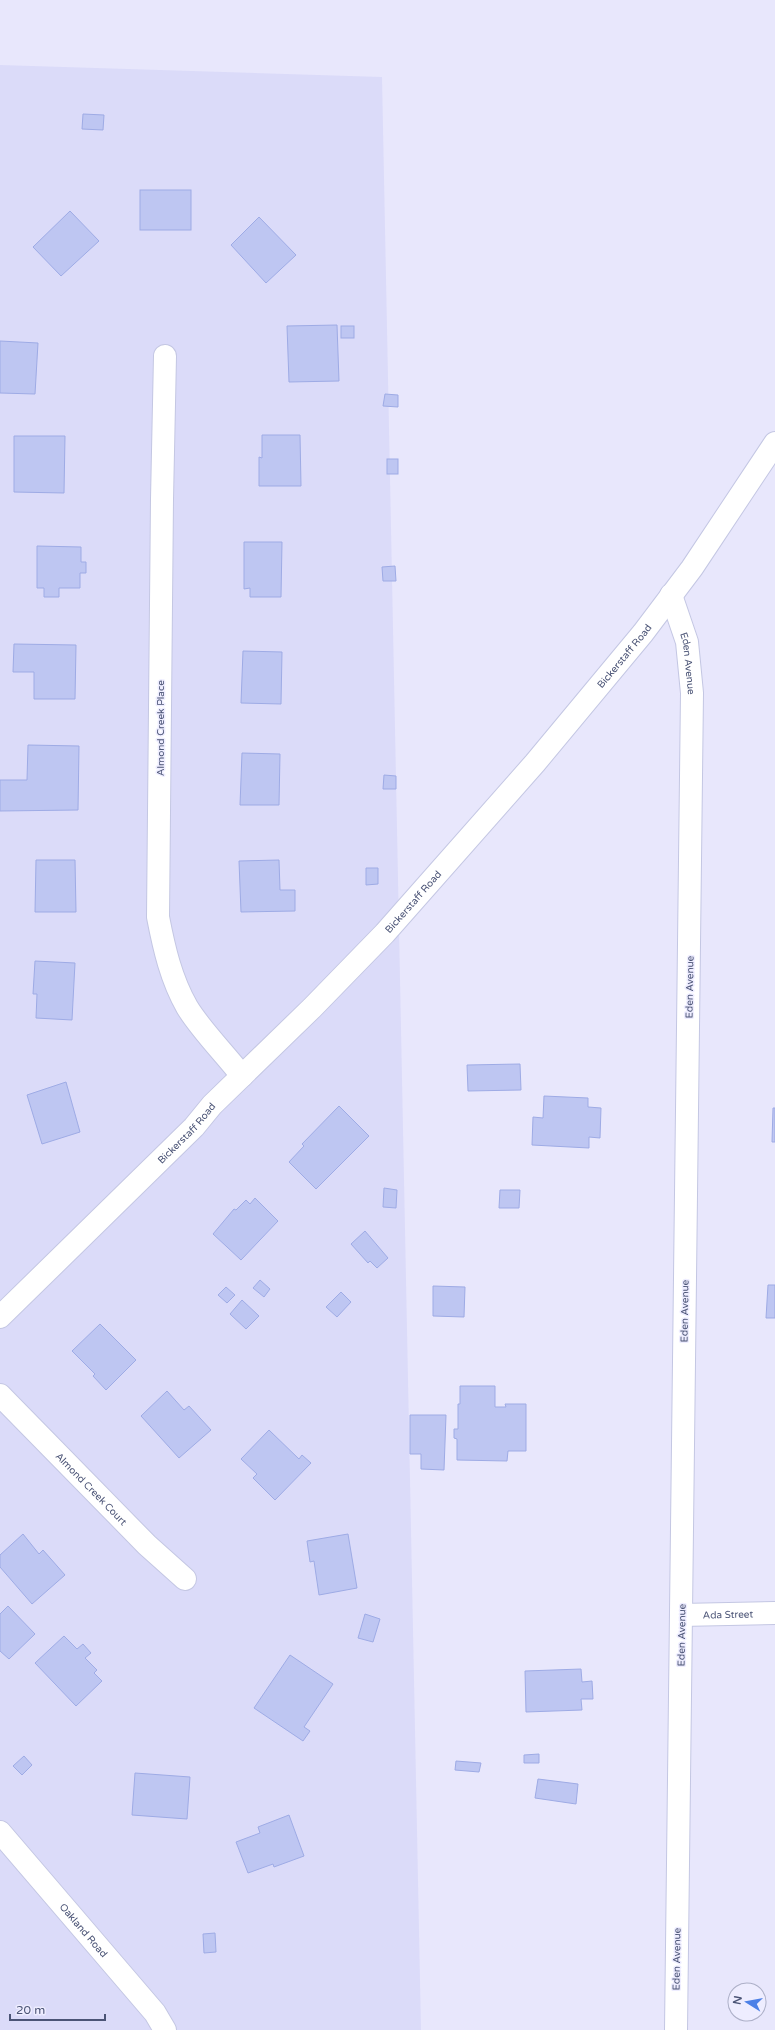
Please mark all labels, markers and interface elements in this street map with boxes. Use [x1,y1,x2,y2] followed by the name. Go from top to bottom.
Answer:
[595,622,655,691] street label: Bickerstaff Road
[677,631,697,695] street label: Eden Avenue
[155,680,167,776] street label: Almond Creek Place
[383,868,444,936] street label: Bickerstaff Road
[683,955,697,1018] street label: Eden Avenue
[155,1101,218,1166] street label: Bickerstaff Road
[678,1279,692,1342] street label: Eden Avenue
[53,1450,129,1528] street label: Almond Creek Court
[675,1603,689,1666] street label: Eden Avenue
[703,1608,754,1622] street label: Ada Street
[57,1901,110,1960] street label: Oakland Road
[670,1927,684,1990] street label: Eden Avenue
[727,1982,767,2022] north arrow
[730,1995,745,2006] text: N
[10,1996,105,2022] scale bar
[16,2003,45,2017] text: 20 m

